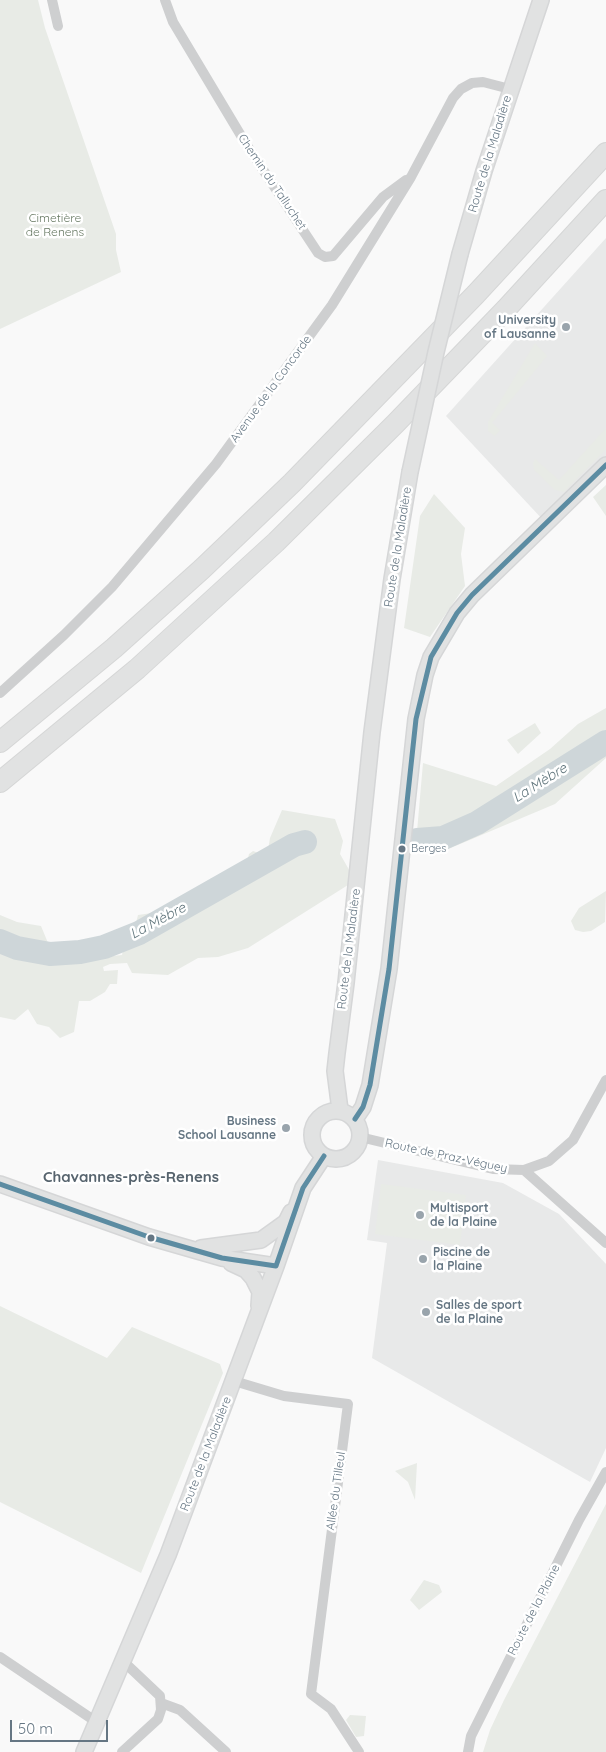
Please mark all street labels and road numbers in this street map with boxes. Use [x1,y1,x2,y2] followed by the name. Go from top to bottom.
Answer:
[465,94,515,214] street label: Route de la Maladière
[235,131,309,233] street label: Chemin du Talluchet
[227,333,315,445] street label: Avenue de la Concorde
[381,486,415,608] street label: Route de la Maladière
[334,888,364,1010] street label: Route de la Maladière
[383,1136,509,1176] street label: Route de Praz-Véguey
[177,1395,235,1513] street label: Route de la Maladière
[323,1451,349,1531] street label: Allée du Tilleul
[505,1562,563,1658] street label: Route de la Plaine

